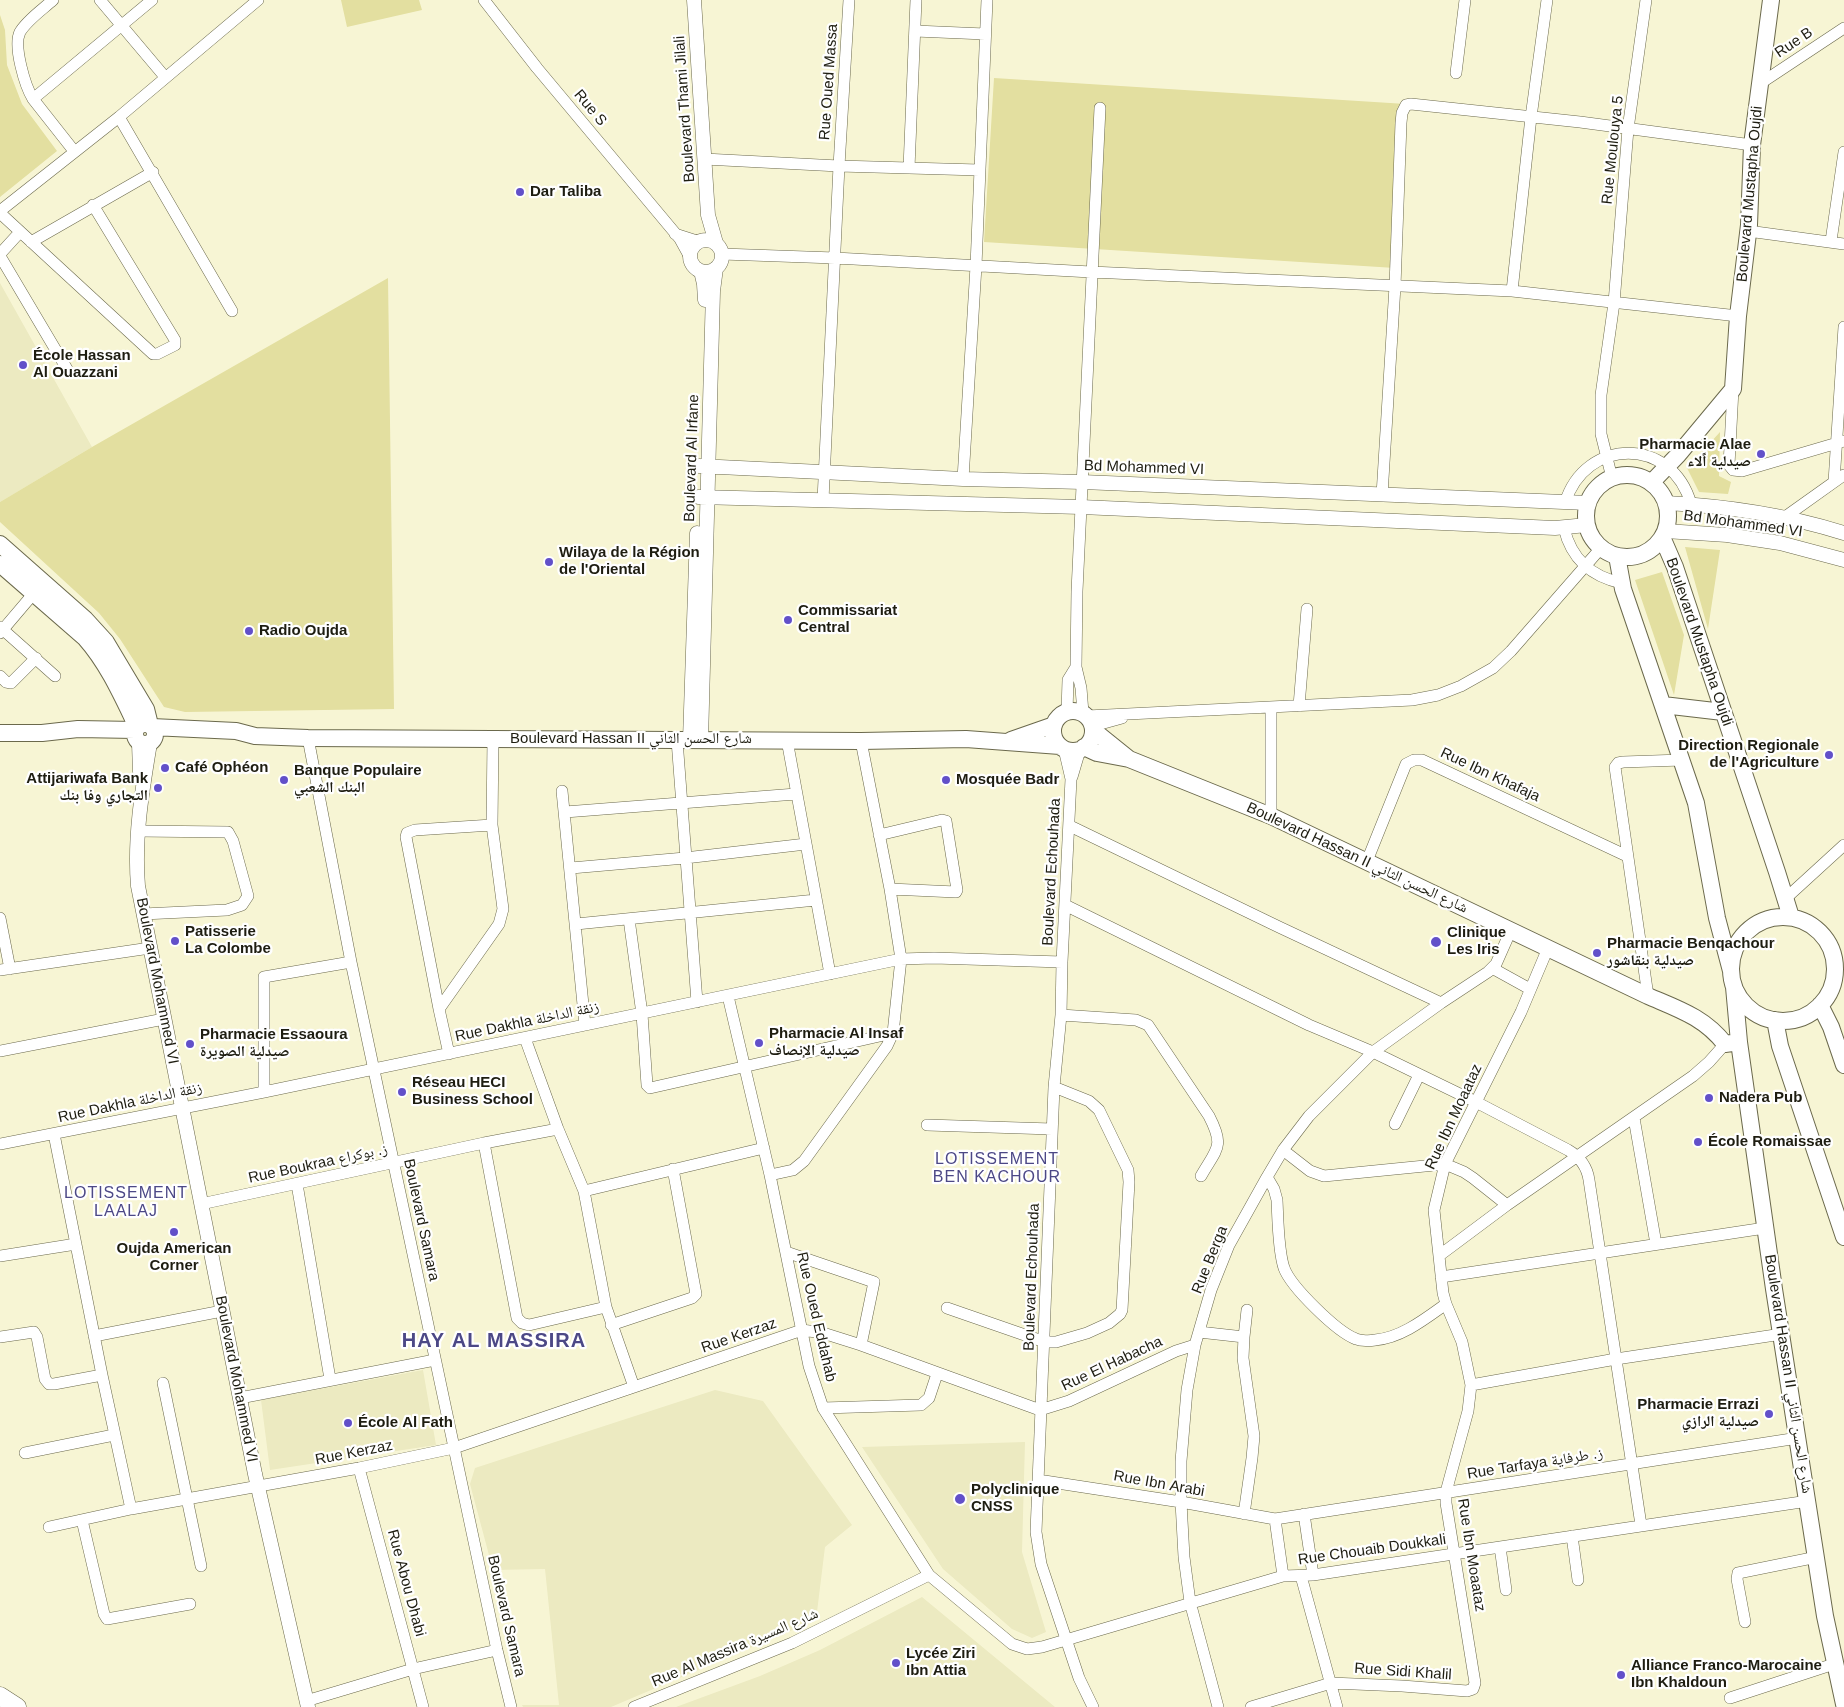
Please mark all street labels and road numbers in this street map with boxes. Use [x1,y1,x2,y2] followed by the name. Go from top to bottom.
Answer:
[816,23,842,141] street label: Rue Oued Massa
[1772,24,1816,62] street label: Rue B
[671,35,699,183] street label: Boulevard Thami Jilali
[570,86,610,130] street label: Rue S
[1598,95,1628,205] street label: Rue Moulouya 5
[1733,105,1767,283] street label: Boulevard Mustapha Oujdi
[681,394,703,522] street label: Boulevard Al Irfane
[1084,457,1204,479] street label: Bd Mohammed VI
[1682,507,1804,541] street label: Bd Mohammed VI
[1662,556,1736,728] street label: Boulevard Mustapha Oujdi
[510,730,752,748] street label: Boulevard Hassan II شارع الحسن الثاني
[1437,744,1543,806] street label: Rue Ibn Khafaja
[1039,798,1065,946] street label: Boulevard Echouhada
[1244,799,1470,917] street label: Boulevard Hassan II شارع الحسن الثاني
[132,896,182,1066] street label: Boulevard Mohammed VI
[453,998,601,1046] street label: Rue Dakhla زنقة الداخلة
[1422,1061,1486,1173] street label: Rue Ibn Moaataz
[56,1079,204,1127] street label: Rue Dakhla زنقة الداخلة
[247,1140,389,1188] street label: Rue Boukraa ز. بوكراع
[399,1157,443,1283] street label: Boulevard Samara
[1020,1203,1044,1351] street label: Boulevard Echouhada
[1188,1223,1232,1297] street label: Rue Berga
[792,1250,840,1384] street label: Rue Oued Eddahab
[1760,1253,1816,1495] street label: Boulevard Hassan II شارع الحسن الثاني
[211,1294,261,1464] street label: Boulevard Mohammed VI
[699,1315,779,1357] street label: Rue Kerzaz
[1059,1333,1165,1395] street label: Rue El Habacha
[314,1437,394,1469] street label: Rue Kerzaz
[1466,1444,1604,1484] street label: Rue Tarfaya ز. طرفاية
[1112,1467,1206,1501] street label: Rue Ibn Arabi
[1453,1497,1489,1613] street label: Rue Ibn Moaataz
[383,1528,429,1638] street label: Rue Abou Dhabi
[1297,1531,1447,1569] street label: Rue Chouaib Doukkali
[483,1553,529,1679] street label: Boulevard Samara
[649,1605,821,1691] street label: Rue Al Massira شارع المسيرة
[1354,1660,1452,1684] street label: Rue Sidi Khalil

